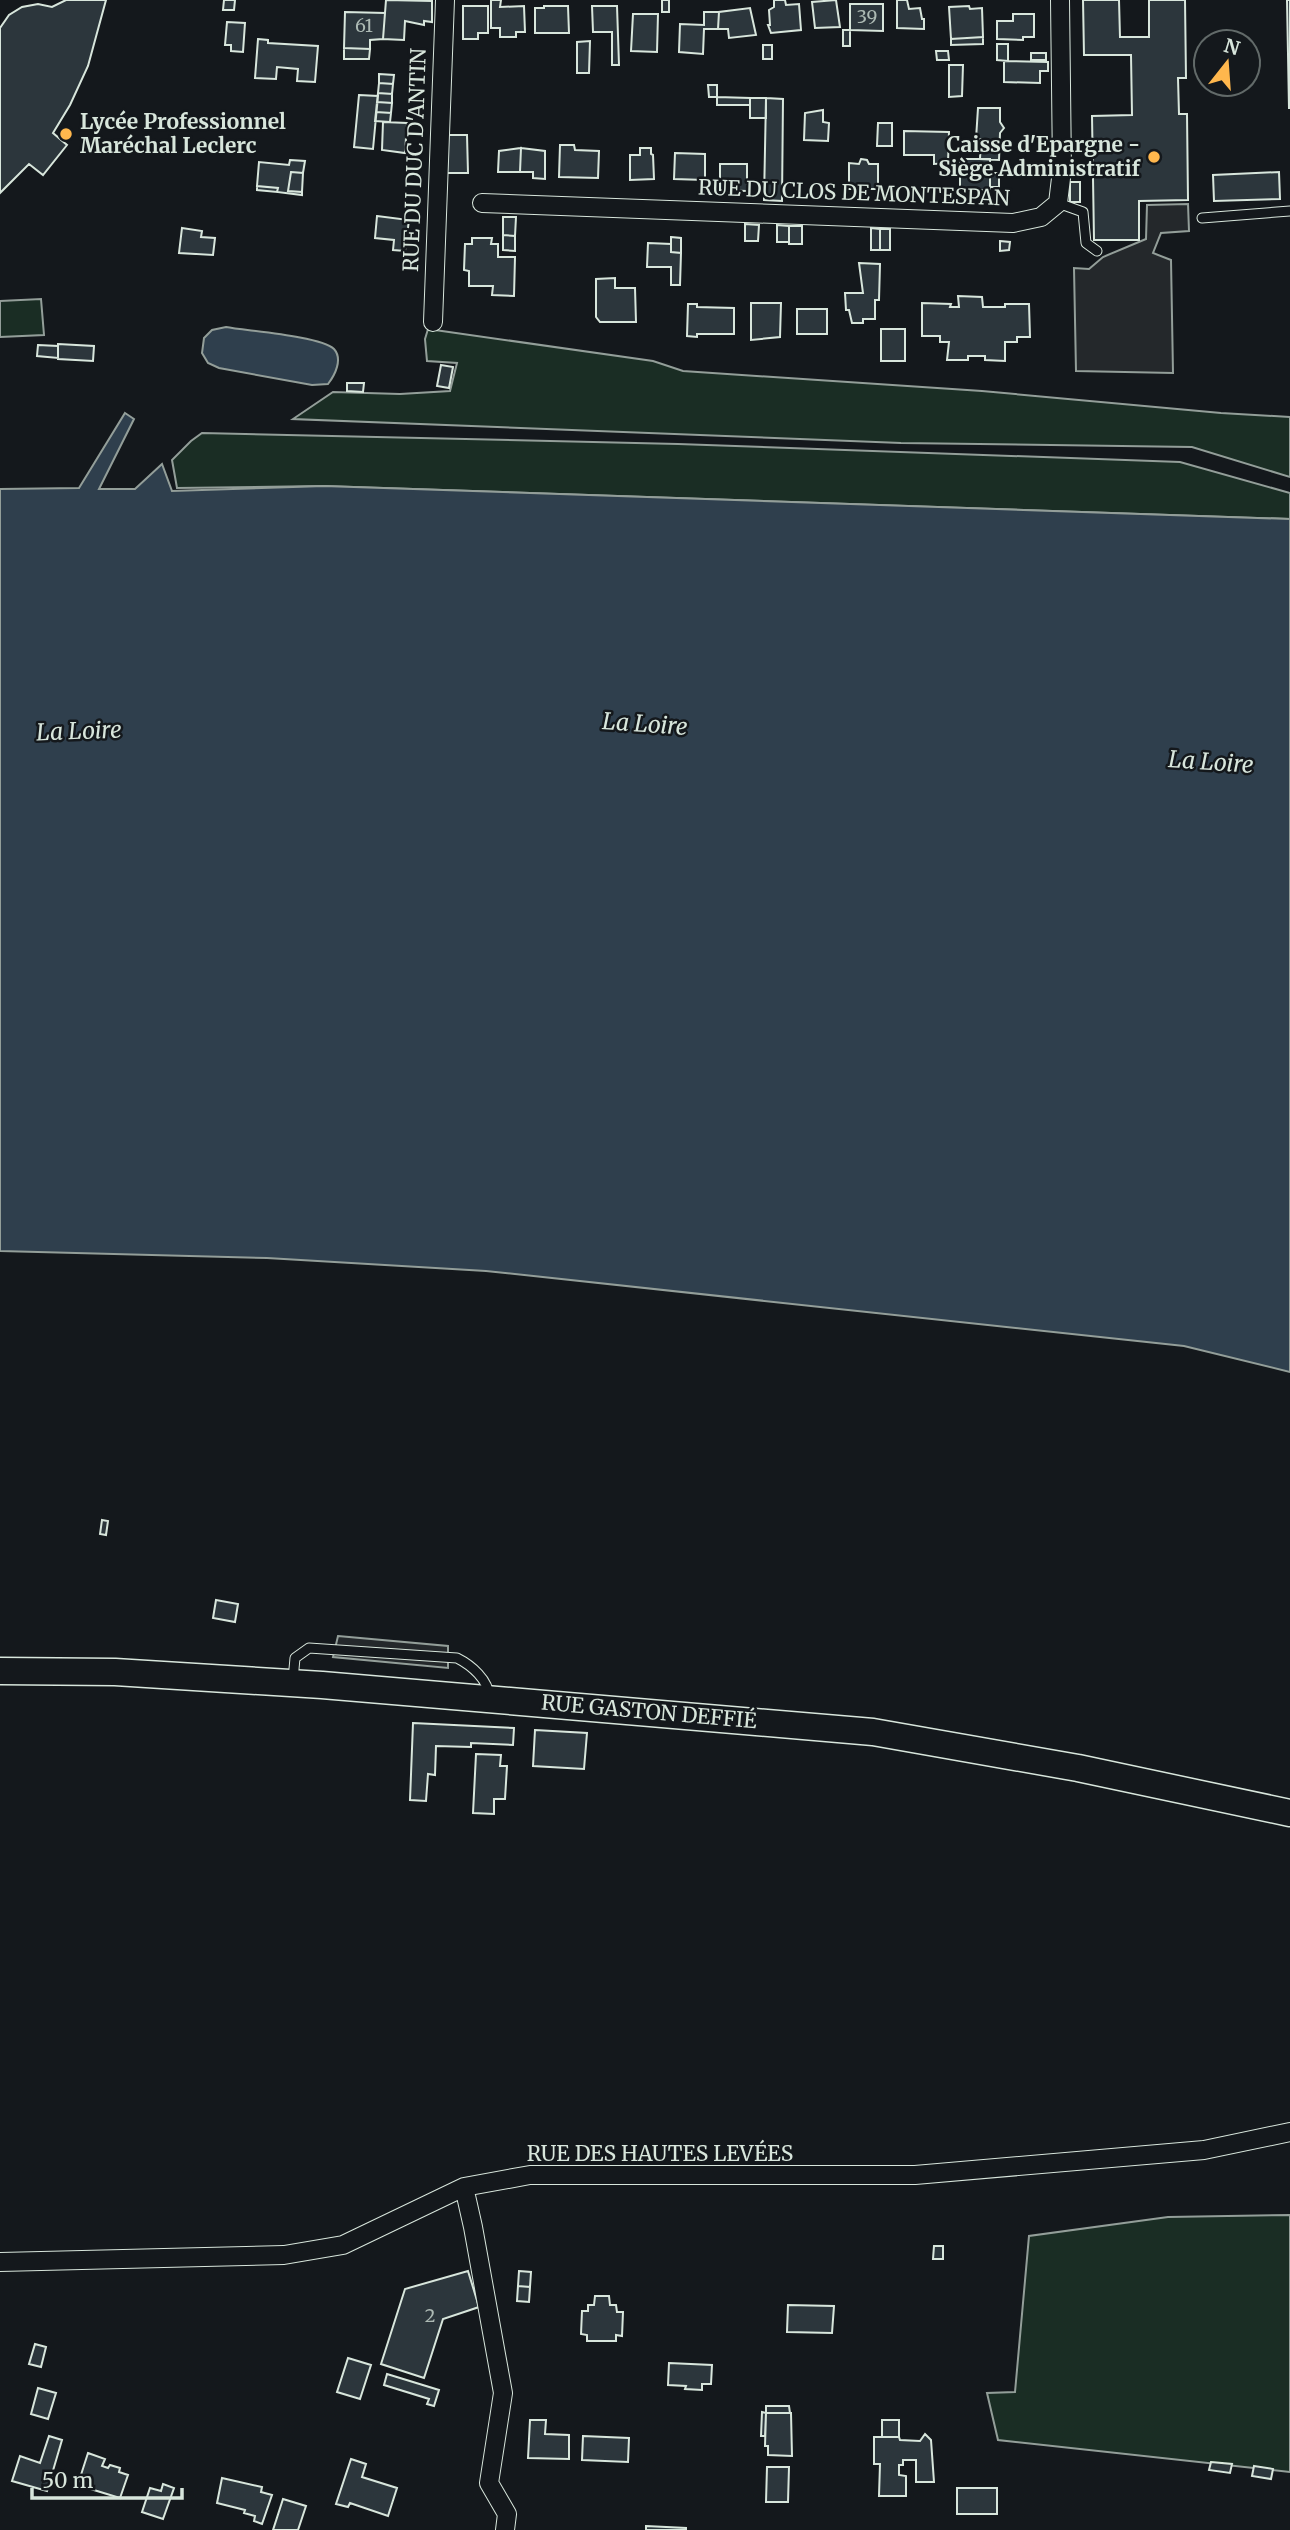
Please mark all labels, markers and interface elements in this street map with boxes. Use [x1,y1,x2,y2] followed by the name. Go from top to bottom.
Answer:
[857,5,877,28] house number: 39
[355,14,373,37] house number: 61
[1192,28,1262,98] north arrow
[1221,33,1243,60] text: N
[397,48,432,272] street label: RUE DU DUC D'ANTIN
[80,108,286,159] place label: Lycée Professionnel Maréchal Leclerc
[58,126,74,142] marker: Lycée Professionnel Maréchal Leclerc
[938,131,1142,182] place label: Caisse d'Epargne - Siège Administratif
[1146,149,1162,165] marker: Caisse d'Epargne - Siège Administratif
[697,174,1011,211] street label: RUE DU CLOS DE MONTESPAN
[601,706,689,741] water label: La Loire
[36,715,122,746] water label: La Loire
[1167,744,1255,779] water label: La Loire
[540,1688,759,1734] street label: RUE GASTON DEFFIÉ
[527,2139,793,2167] street label: RUE DES HAUTES LEVÉES
[425,2304,435,2327] house number: 2
[32,2456,182,2500] scale bar
[42,2467,93,2494] text: 50 m

